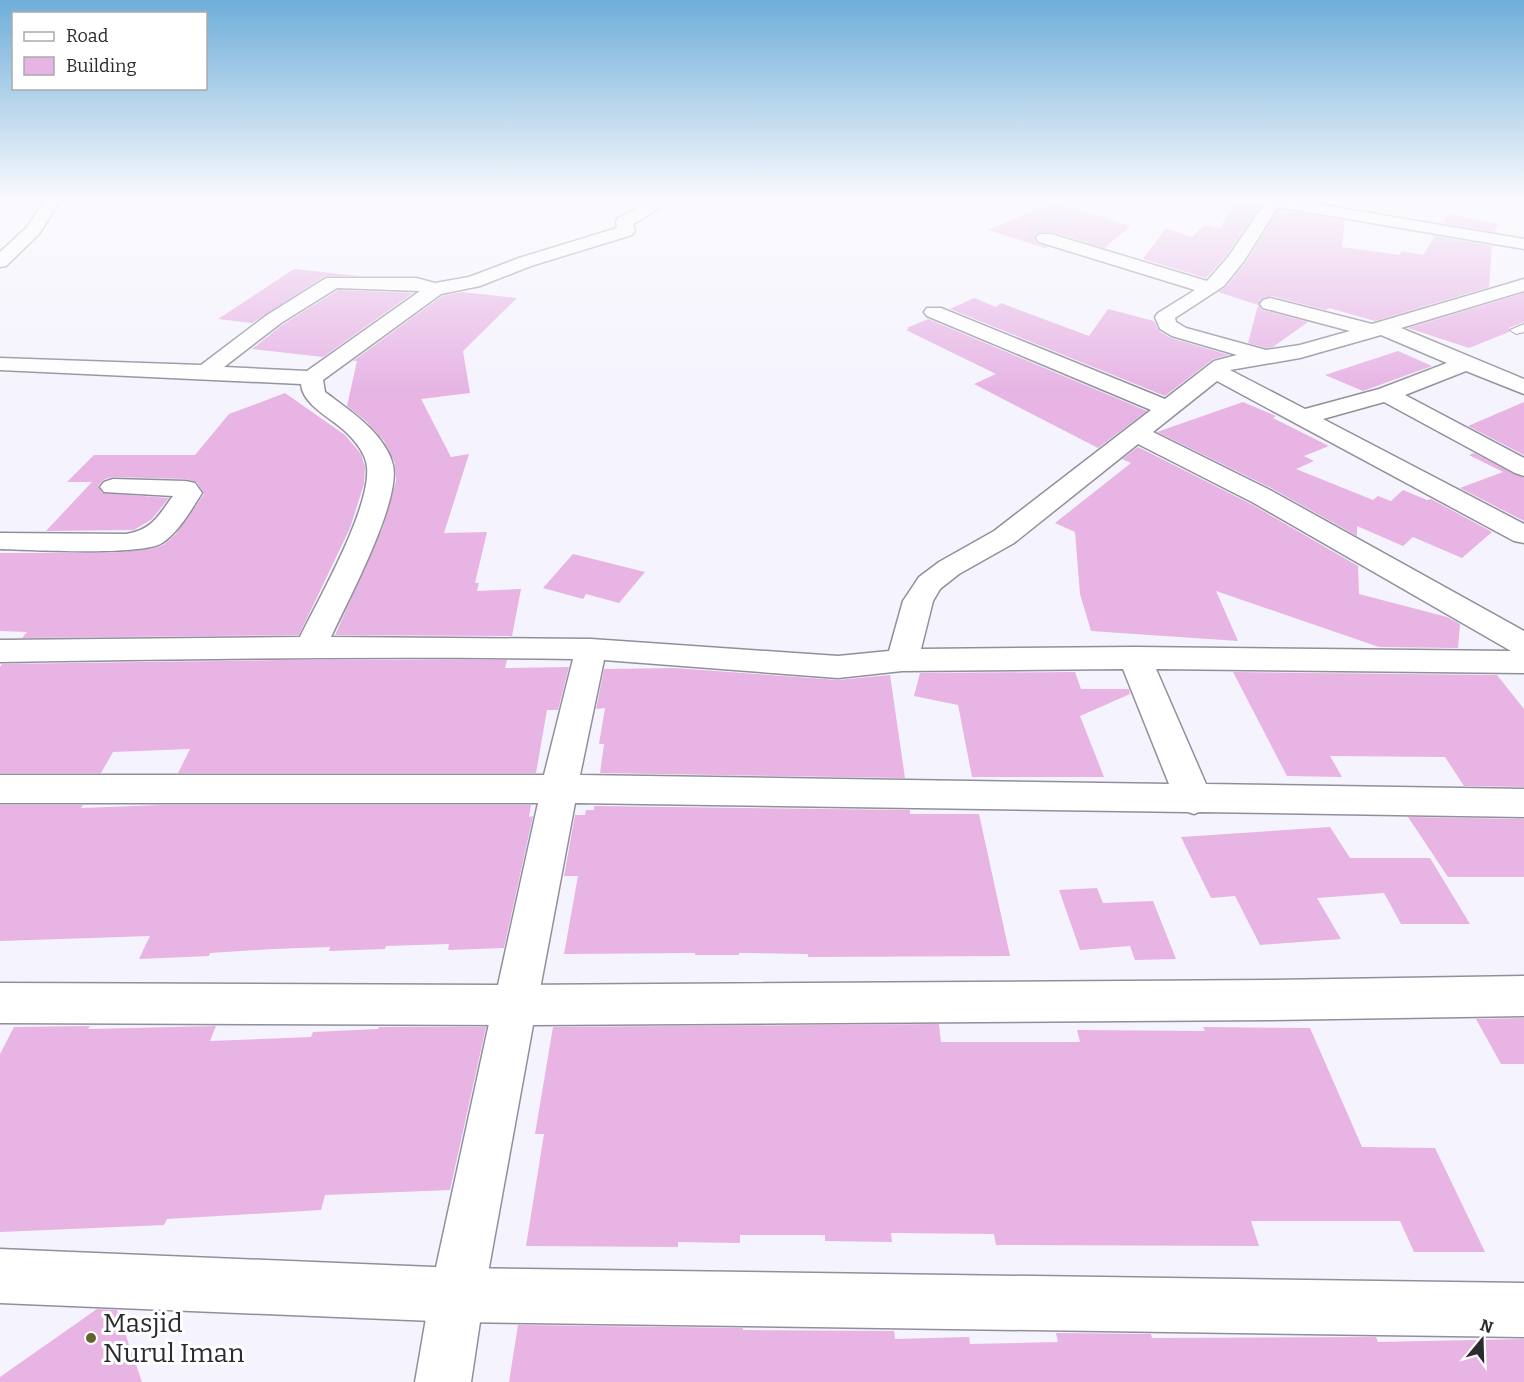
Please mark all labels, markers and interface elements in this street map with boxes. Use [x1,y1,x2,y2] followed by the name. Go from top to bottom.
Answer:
[12,12,207,90] legend
[66,25,109,47] text: Road
[66,55,137,77] text: Building
[103,1308,245,1369] place label: Masjid Nurul Iman
[1452,1310,1512,1370] north arrow
[1478,1315,1496,1337] text: N
[84,1331,98,1345] marker: Masjid Nurul Iman

